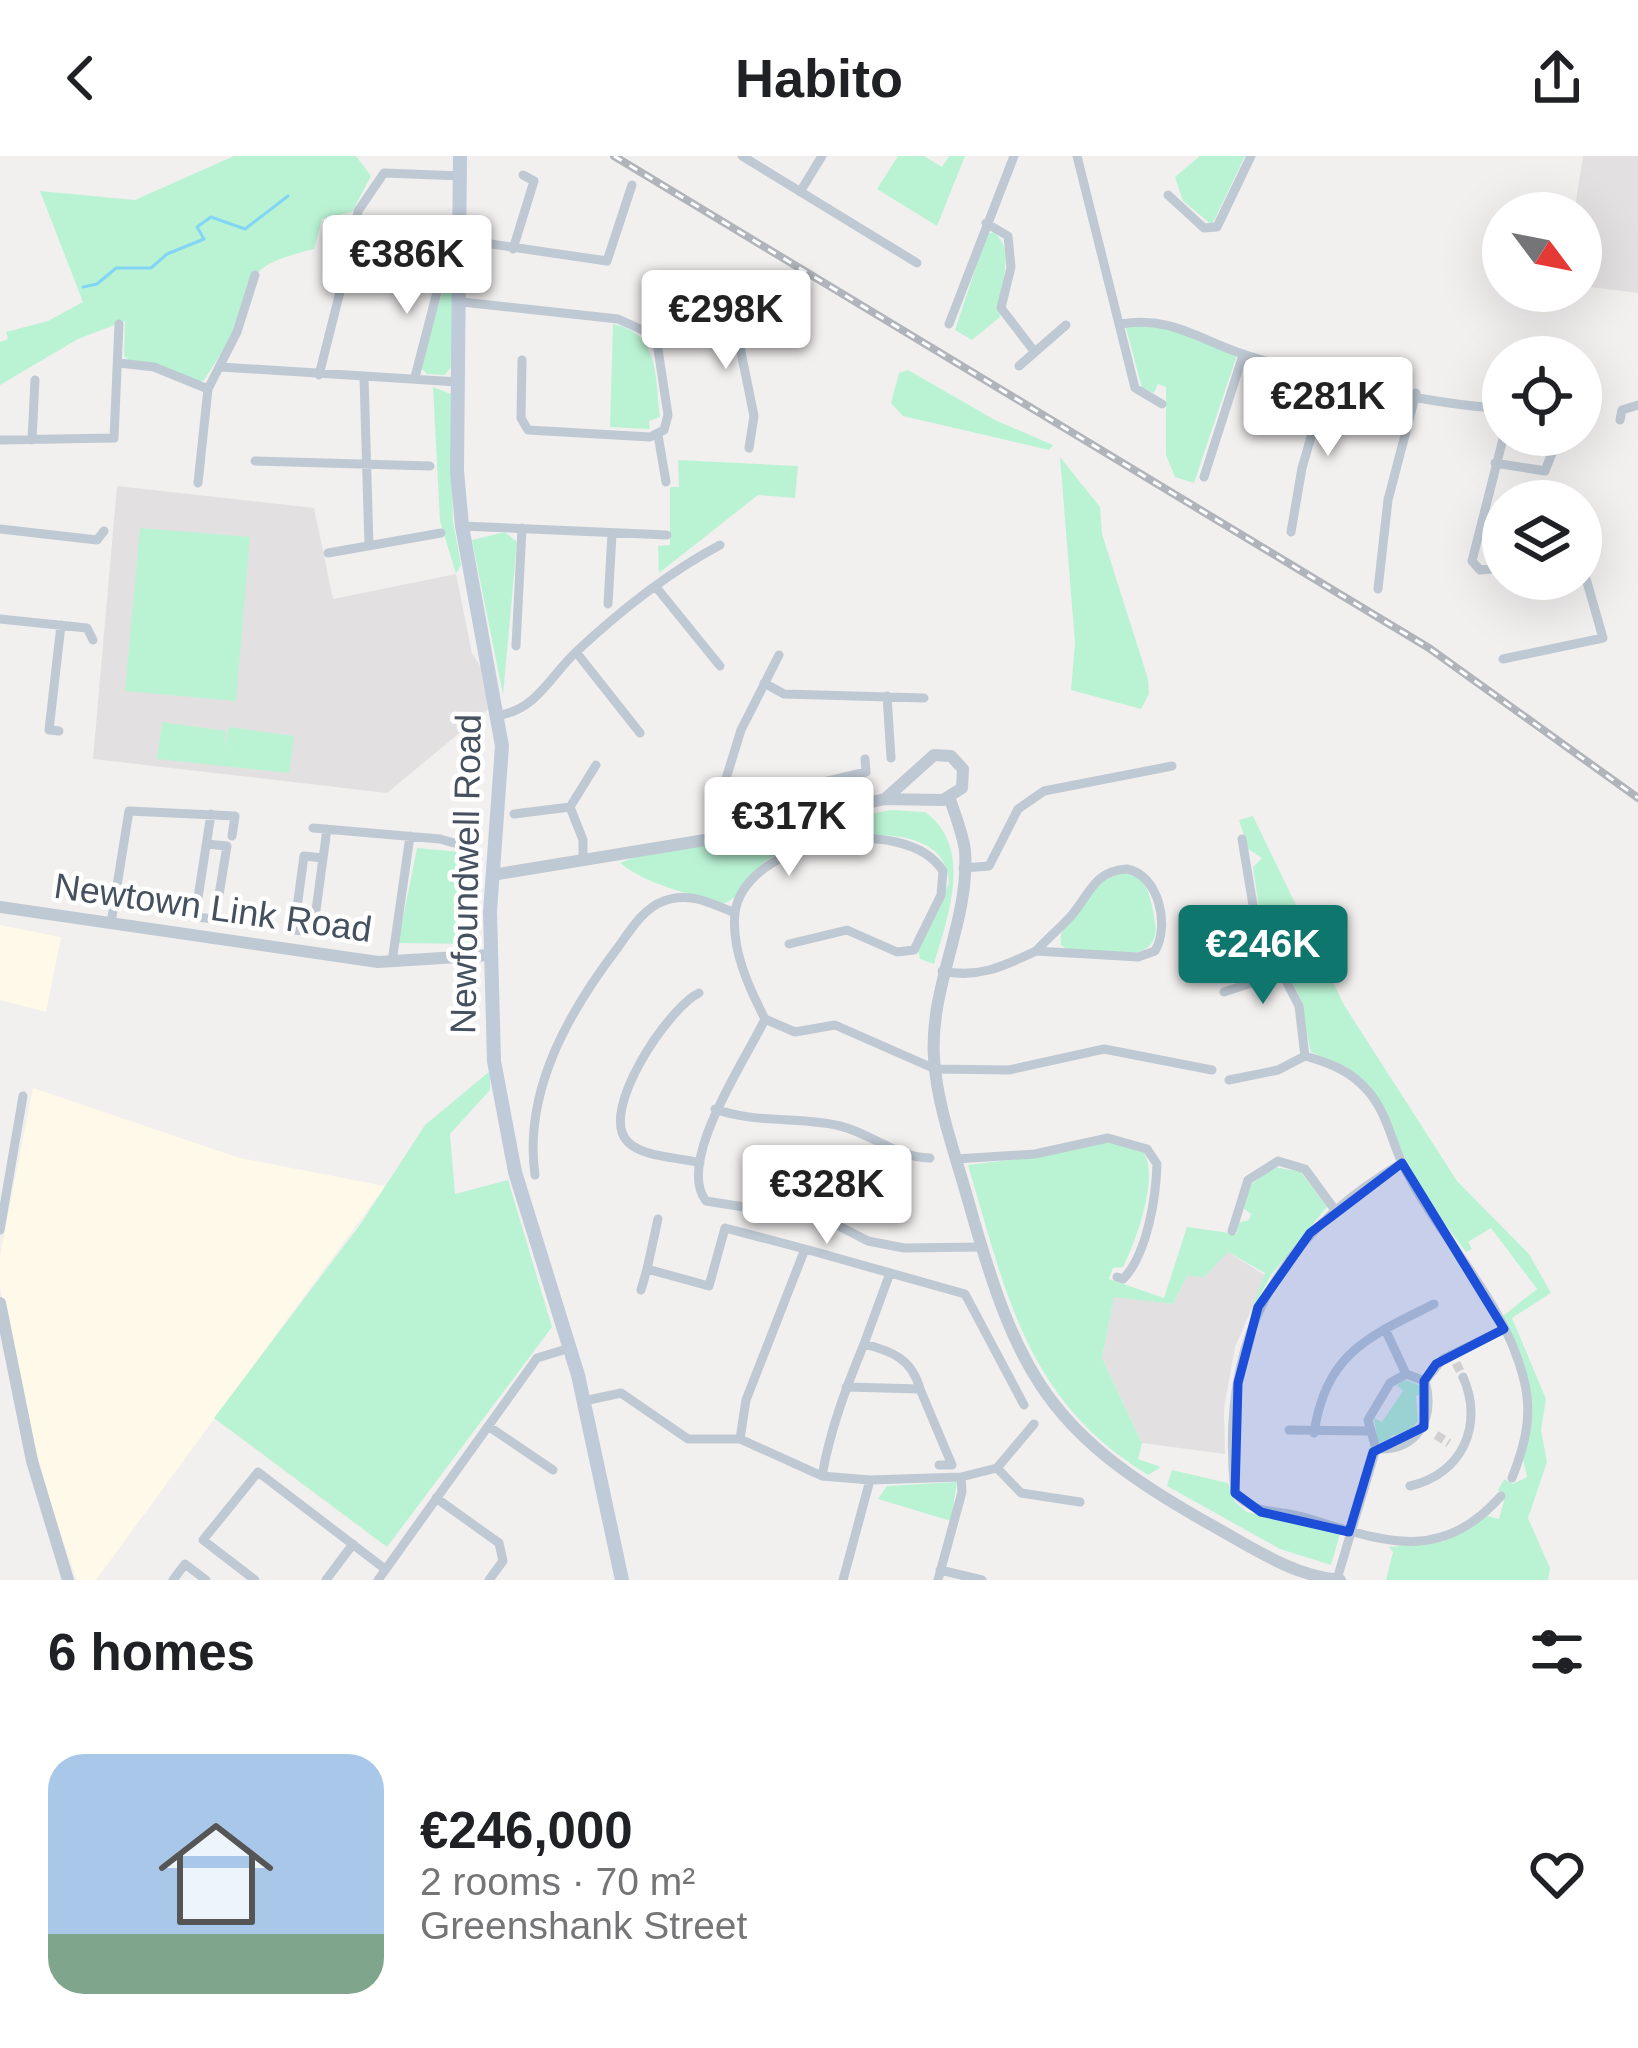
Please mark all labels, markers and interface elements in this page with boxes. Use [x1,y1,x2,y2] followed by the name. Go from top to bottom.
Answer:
[48,45,114,111] icon: back
[1524,45,1590,111] icon: share
[735,48,903,108] text: Habito
[1482,192,1602,312] north arrow
[1482,192,1602,600] map controls
[323,215,491,317] pin: €386K
[350,232,464,275] text: €386K
[642,270,810,372] pin: €298K
[669,287,783,330] text: €298K
[1482,336,1602,456] button: locate
[1244,357,1412,459] pin: €281K
[1271,374,1385,417] text: €281K
[1482,480,1602,600] button: layers
[442,714,489,1034] street label: Newfoundwell Road
[705,777,873,879] pin: €317K
[732,794,846,837] text: €317K
[52,865,374,950] street label: Newtown Link Road
[1179,905,1347,1007] pin: €246K
[1206,922,1320,965] text: €246K
[743,1145,911,1247] pin: €328K
[770,1162,884,1205] text: €328K
[1524,1619,1590,1685] icon: filters
[48,1624,255,1681] text: 6 homes
[144,1802,288,1946] icon: home
[420,1802,633,1859] text: €246,000
[1524,1841,1590,1907] icon: heart
[420,1860,695,1903] text: 2 rooms · 70 m²
[420,1904,747,1947] text: Greenshank Street

